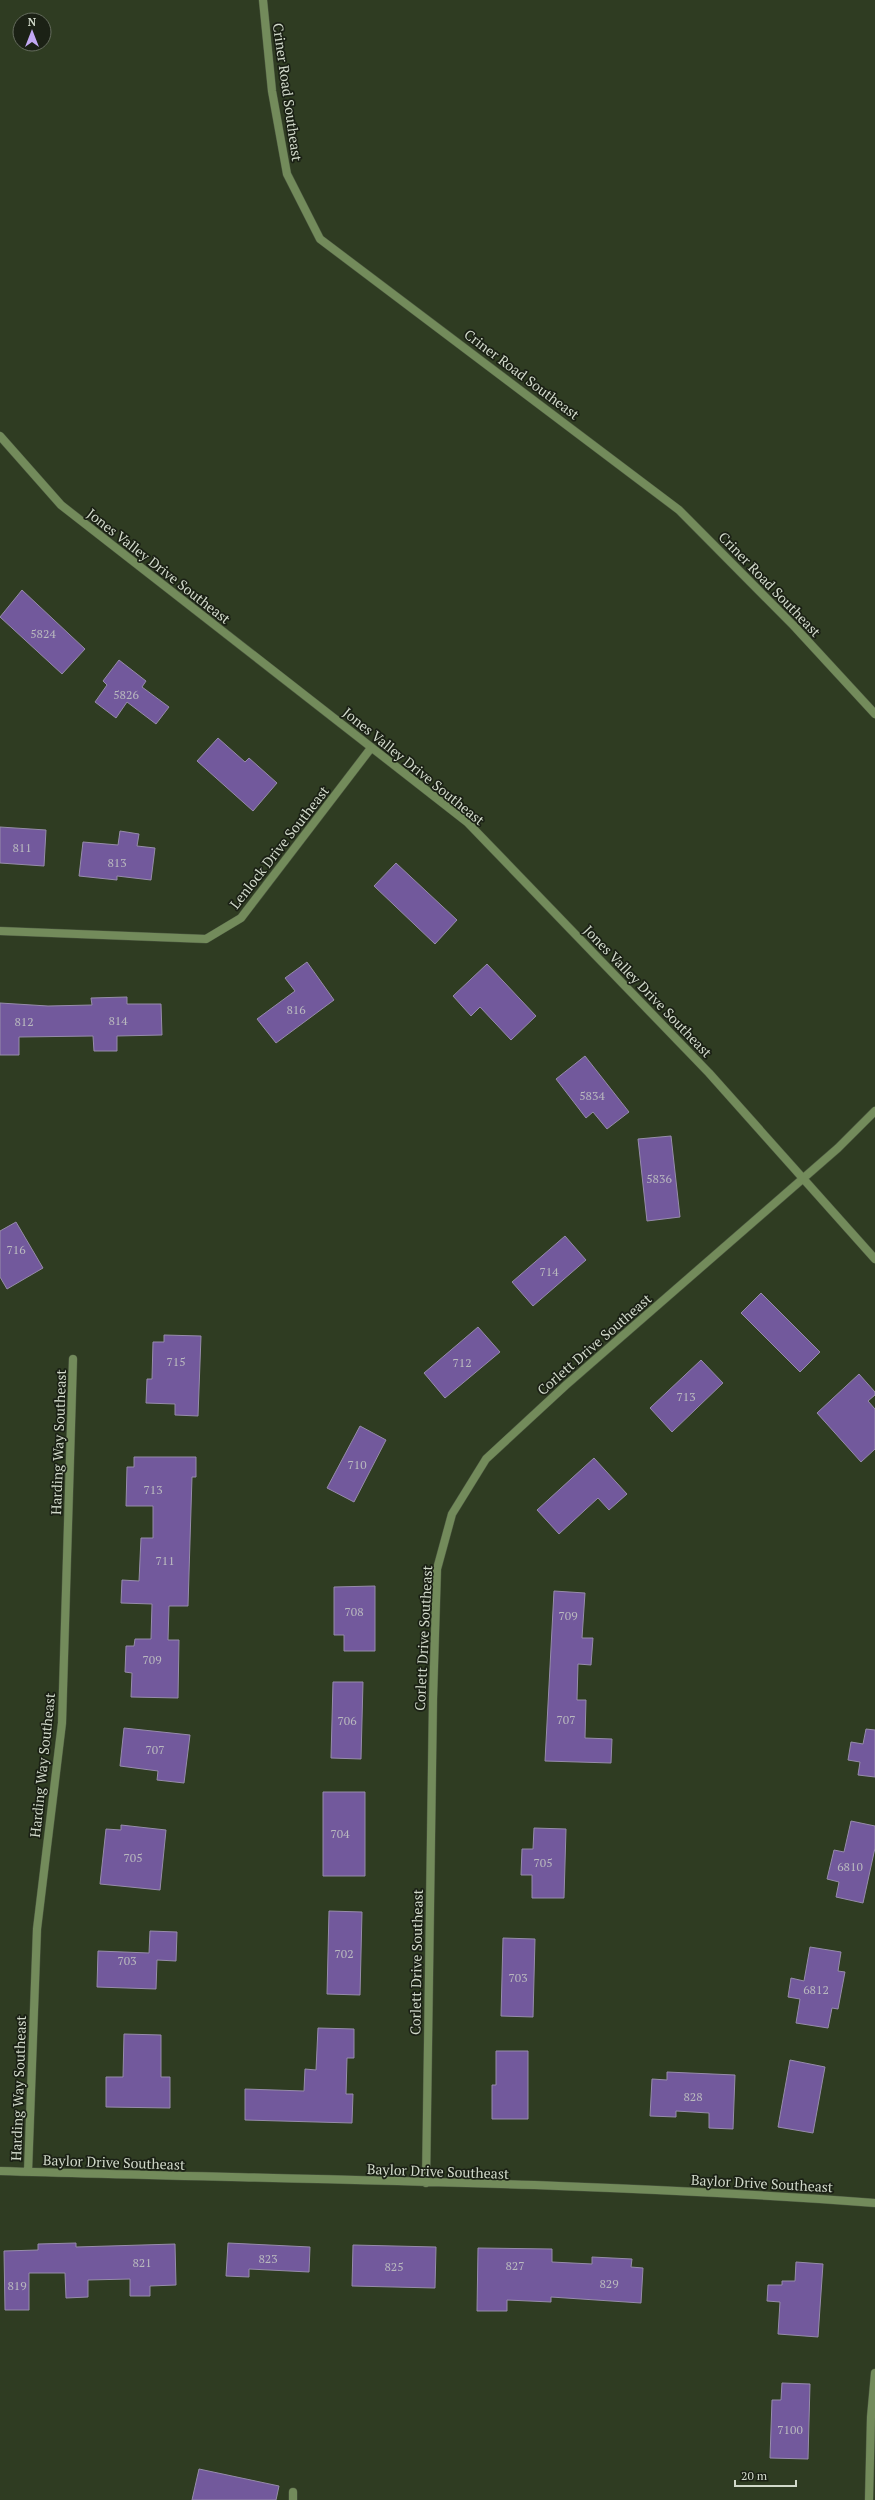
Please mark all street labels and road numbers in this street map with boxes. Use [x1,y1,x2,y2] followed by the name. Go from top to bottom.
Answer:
[269,22,307,163] street label: Criner Road Southeast
[461,324,584,424] street label: Criner Road Southeast
[83,504,235,628] street label: Jones Valley Drive Southeast
[715,527,826,641] street label: Criner Road Southeast
[339,703,489,830] street label: Jones Valley Drive Southeast
[225,781,333,912] street label: Lenlock Drive Southeast
[580,921,717,1062] street label: Jones Valley Drive Southeast
[533,1289,656,1399] street label: Corlett Drive Southeast
[46,1368,70,1515] street label: Harding Way Southeast
[410,1564,436,1711] street label: Corlett Drive Southeast
[25,1691,59,1838] street label: Harding Way Southeast
[405,1888,427,2035] street label: Corlett Drive Southeast
[6,2014,30,2161] street label: Harding Way Southeast
[43,2150,186,2174] street label: Baylor Drive Southeast
[367,2159,510,2183] street label: Baylor Drive Southeast
[690,2170,834,2196] street label: Baylor Drive Southeast

